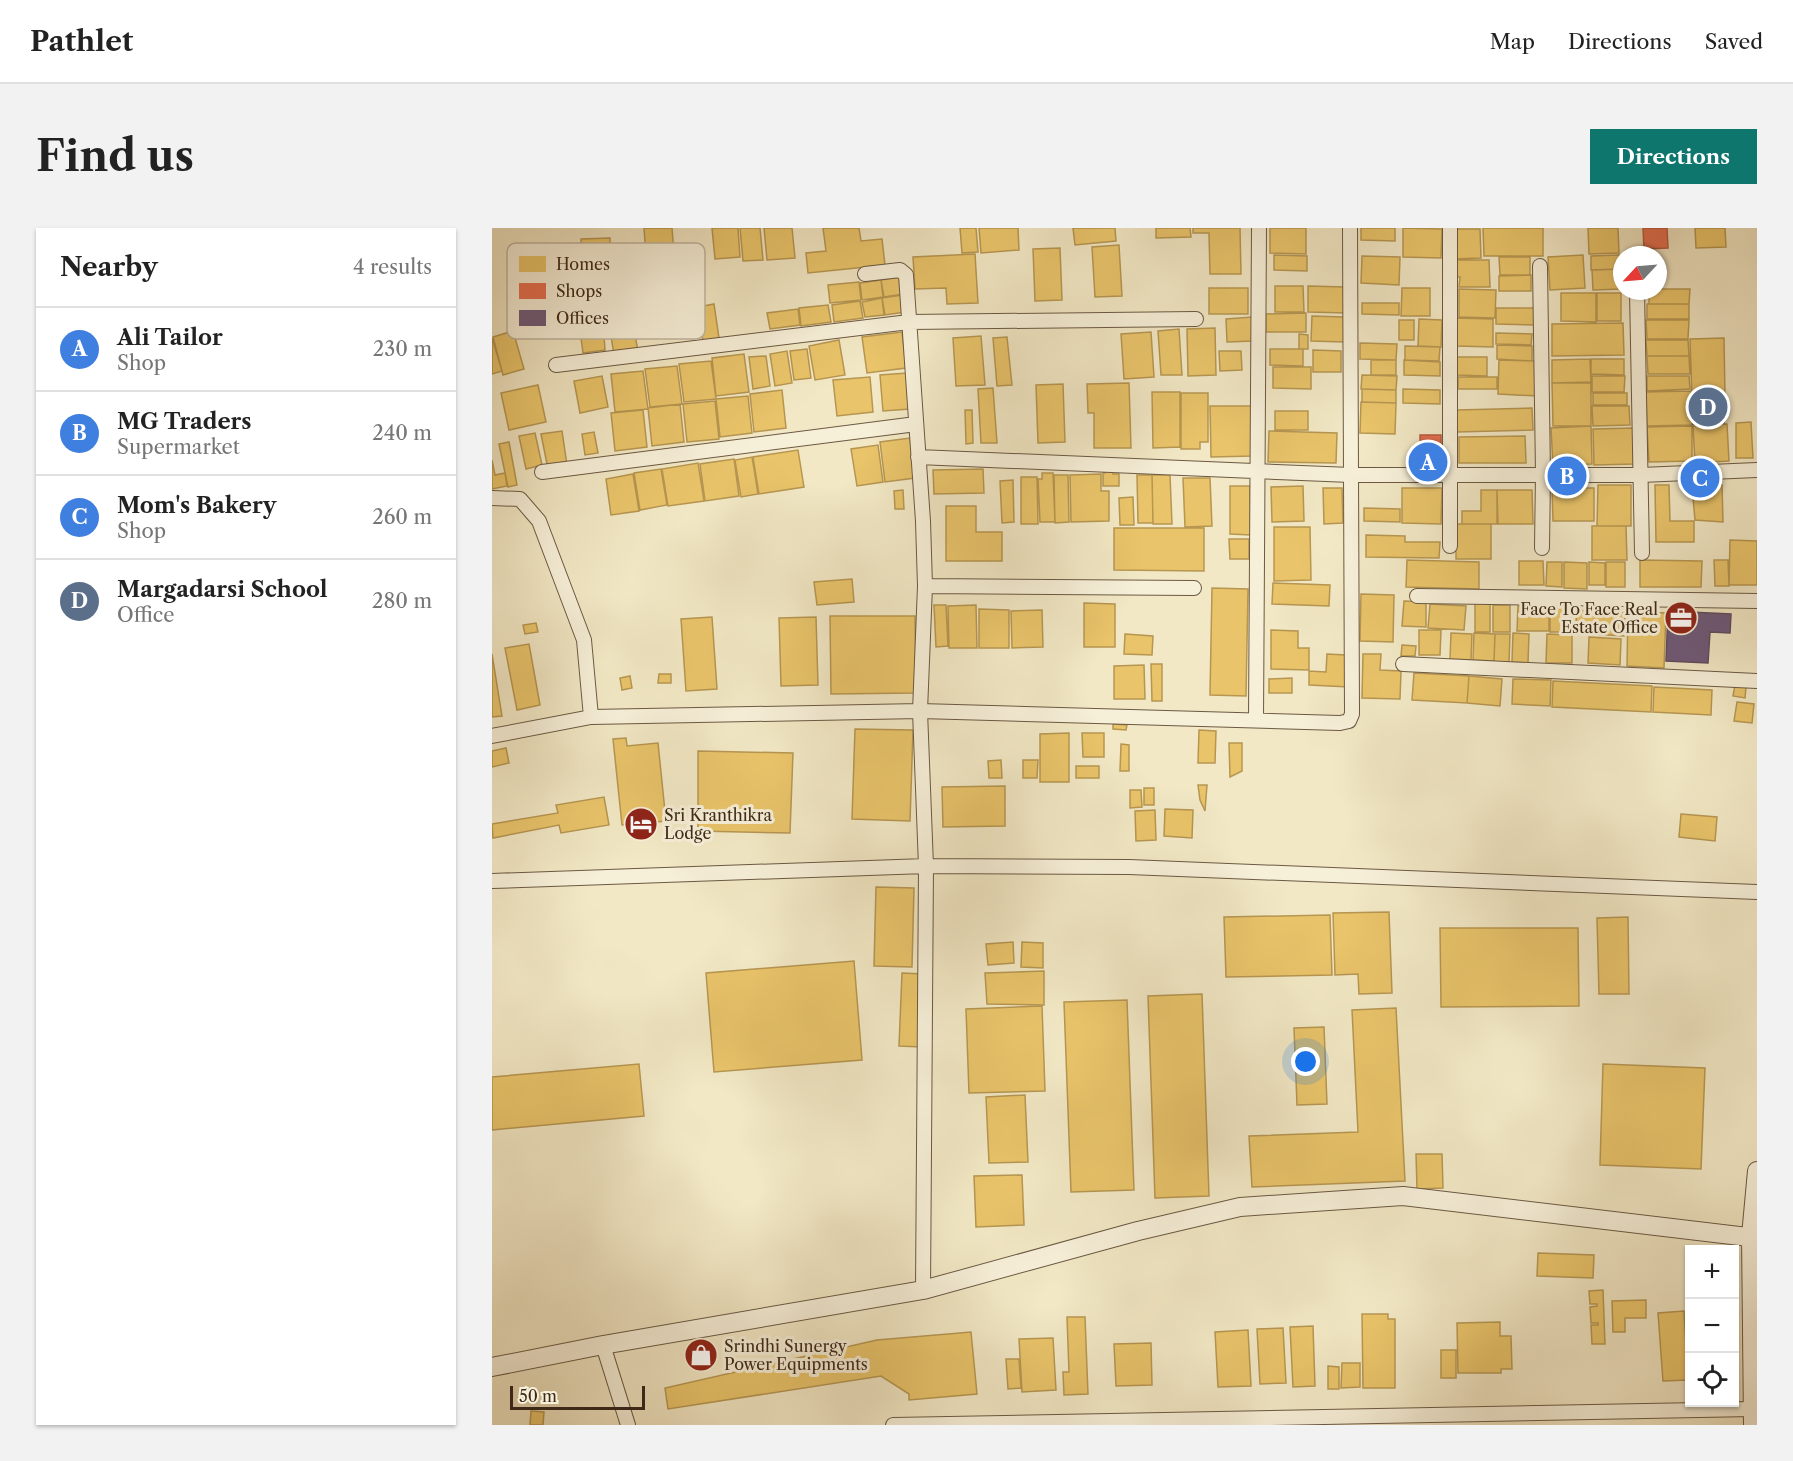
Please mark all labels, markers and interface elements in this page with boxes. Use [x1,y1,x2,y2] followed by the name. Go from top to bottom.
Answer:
[30,24,133,58] text: Pathlet
[1490,29,1535,54] text: Map
[1568,29,1672,54] text: Directions
[1705,29,1763,54] text: Saved
[1590,129,1757,184] button: Directions
[36,130,194,182] text: Find us
[507,243,705,339] legend
[1613,246,1667,300] north arrow
[60,251,158,283] text: Nearby
[556,254,610,274] text: Homes
[353,255,432,279] text: 4 results
[556,281,602,301] text: Shops
[556,308,609,328] text: Offices
[117,324,223,351] text: Ali Tailor
[72,337,87,361] text: A
[373,337,432,361] text: 230 m
[117,351,166,375] text: Shop
[1688,384,1728,429] pin: D
[117,408,252,435] text: MG Traders
[72,421,87,445] text: B
[372,421,432,445] text: 240 m
[117,435,240,459] text: Supermarket
[1408,440,1448,484] pin: A
[1548,454,1586,498] pin: B
[1680,456,1720,500] pin: C
[117,492,276,519] text: Mom's Bakery
[71,505,88,529] text: C
[372,505,432,529] text: 260 m
[117,519,166,543] text: Shop
[117,576,328,603] text: Margadarsi School
[71,589,88,613] text: D
[372,589,432,613] text: 280 m
[1520,599,1658,637] place label: Face To Face Real Estate Office
[1663,600,1699,636] office icon: Face To Face Real Estate Office
[117,603,175,627] text: Office
[664,805,772,843] place label: Sri Kranthikra Lodge
[623,806,659,842] hotel icon: Sri Kranthikra Lodge
[1291,1047,1320,1076] your location
[1685,1245,1739,1407] map controls
[1685,1245,1739,1299] button: +
[1685,1299,1739,1353] button: −
[724,1336,868,1374] place label: Srindhi Sunergy Power Equipments
[683,1337,719,1373] shop icon: Srindhi Sunergy Power Equipments
[1685,1353,1739,1407] button: locate
[510,1383,645,1410] scale bar
[519,1386,557,1406] text: 50 m

